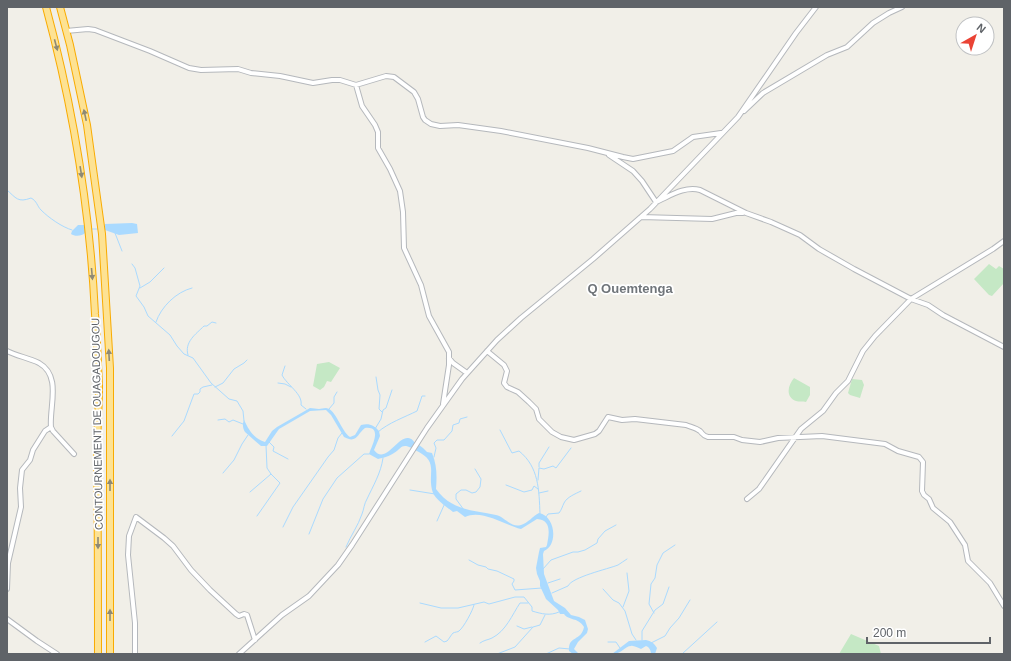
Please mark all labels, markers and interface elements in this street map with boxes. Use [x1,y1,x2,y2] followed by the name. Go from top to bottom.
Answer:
[955,16,995,56] north arrow
[974,21,988,35] text: N
[54,39,60,51] one-way arrow
[81,109,87,122] one-way arrow
[78,166,84,178] one-way arrow
[89,268,96,280] one-way arrow
[587,281,673,296] district label: Q Ouemtenga
[89,318,105,530] street label: CONTOURNEMENT DE OUAGADOUGOU
[106,349,113,361] one-way arrow
[107,478,113,491] one-way arrow
[95,537,101,550] one-way arrow
[107,608,113,621] one-way arrow
[867,619,990,645] scale bar
[873,626,906,640] text: 200 m

